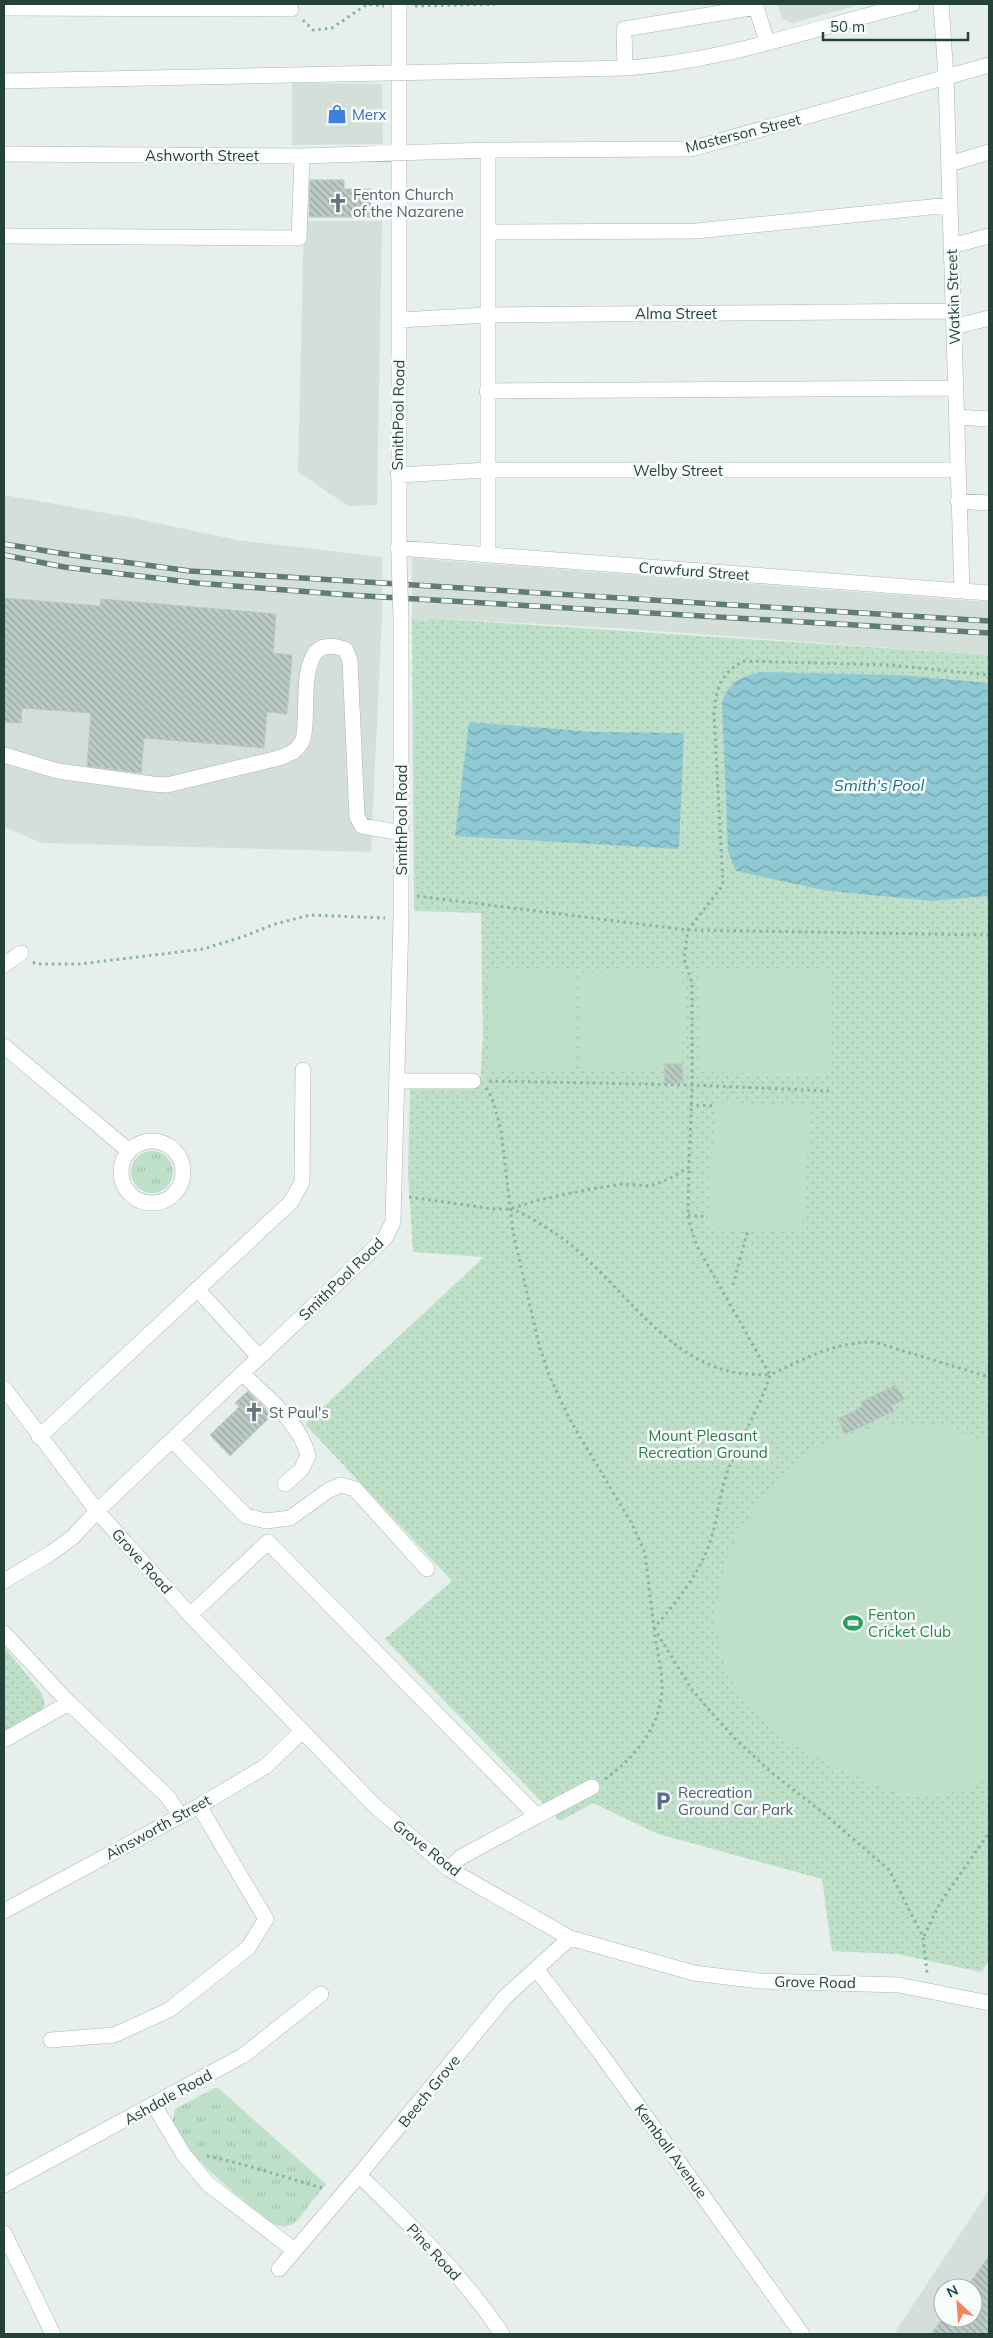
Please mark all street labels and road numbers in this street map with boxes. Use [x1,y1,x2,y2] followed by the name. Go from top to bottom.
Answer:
[683,109,803,157] street label: Masterson Street
[145,146,259,165] street label: Ashworth Street
[942,249,964,345] street label: Watkin Street
[635,304,717,323] street label: Alma Street
[388,359,408,471] street label: SmithPool Road
[633,461,723,480] street label: Welby Street
[638,558,750,584] street label: Crawfurd Street
[392,765,411,875] street label: SmithPool Road
[294,1234,388,1324] street label: SmithPool Road
[108,1524,176,1598] street label: Grove Road
[102,1790,214,1864] street label: Ainsworth Street
[389,1815,465,1881] street label: Grove Road
[774,1972,856,1992] street label: Grove Road
[394,2051,464,2131] street label: Beech Grove
[121,2065,215,2129] street label: Ashdale Road
[630,2100,712,2202] street label: Kemball Avenue
[403,2220,465,2284] street label: Pine Road

